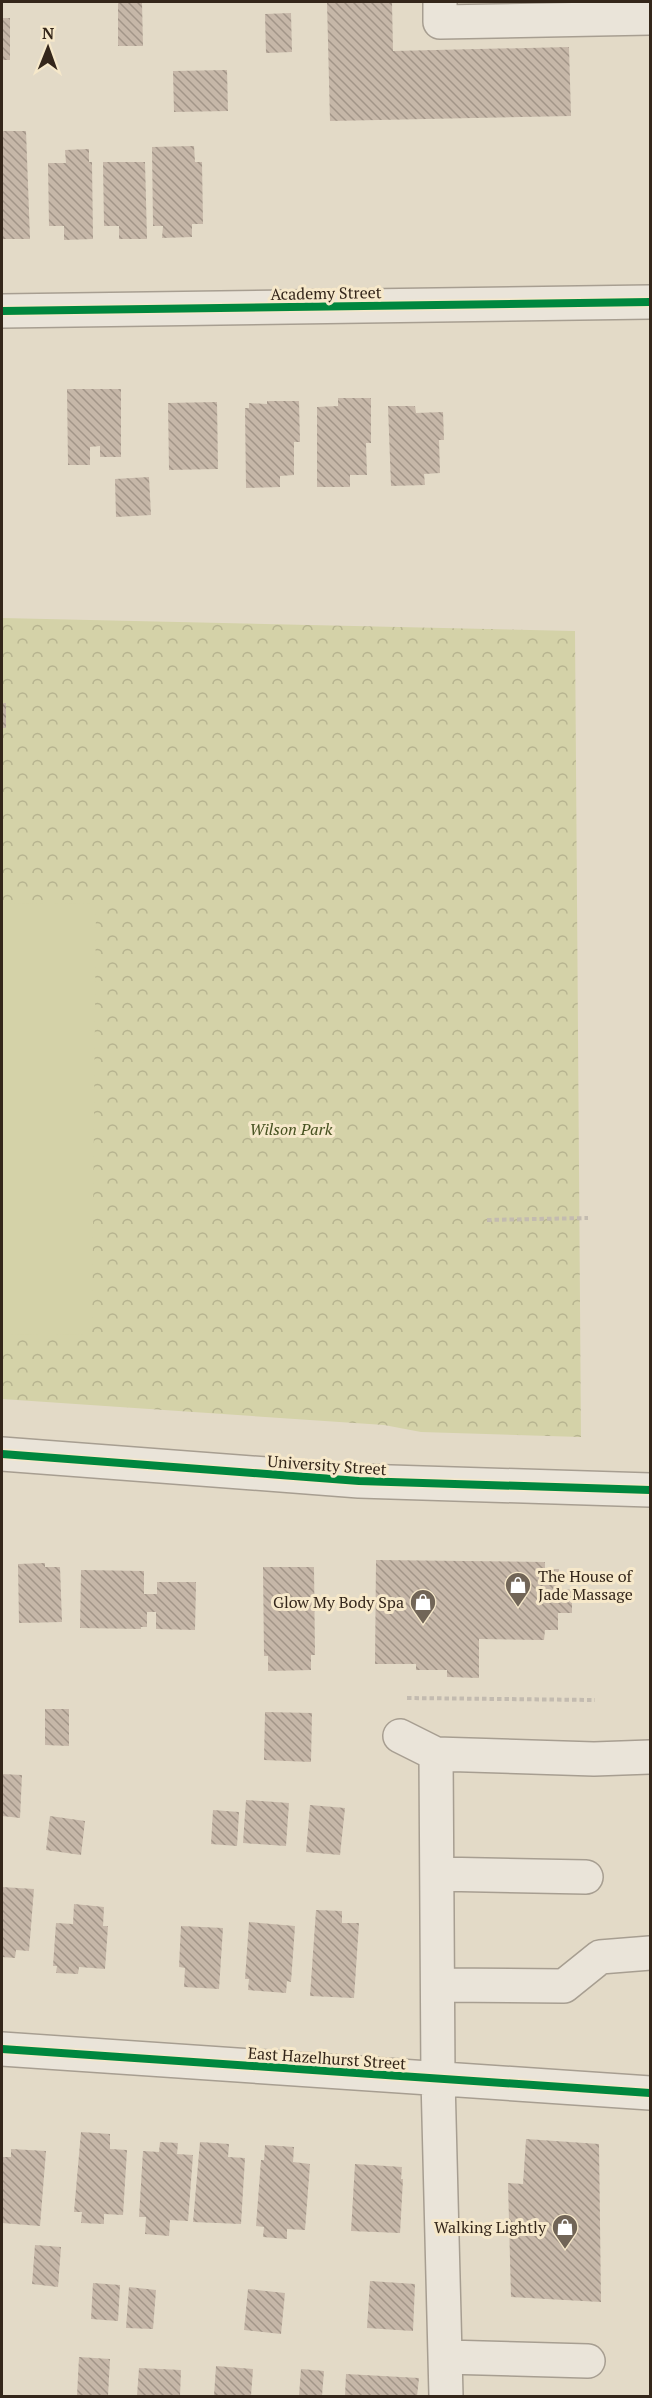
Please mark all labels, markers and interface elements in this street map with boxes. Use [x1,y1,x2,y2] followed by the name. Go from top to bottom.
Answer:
[18,18,78,78] north arrow
[42,22,55,44] text: N
[270,281,382,305] street label: Academy Street
[250,1118,333,1140] park label: Wilson Park
[267,1450,387,1480] street label: University Street
[538,1565,634,1605] place label: The House of Jade Massage
[503,1570,533,1608] shop icon: The House of Jade Massage
[408,1587,438,1625] shop icon: Glow My Body Spa
[273,1591,404,1613] place label: Glow My Body Spa
[247,2041,407,2075] street label: East Hazelhurst Street
[550,2212,580,2250] shop icon: Walking Lightly
[434,2216,547,2238] place label: Walking Lightly

